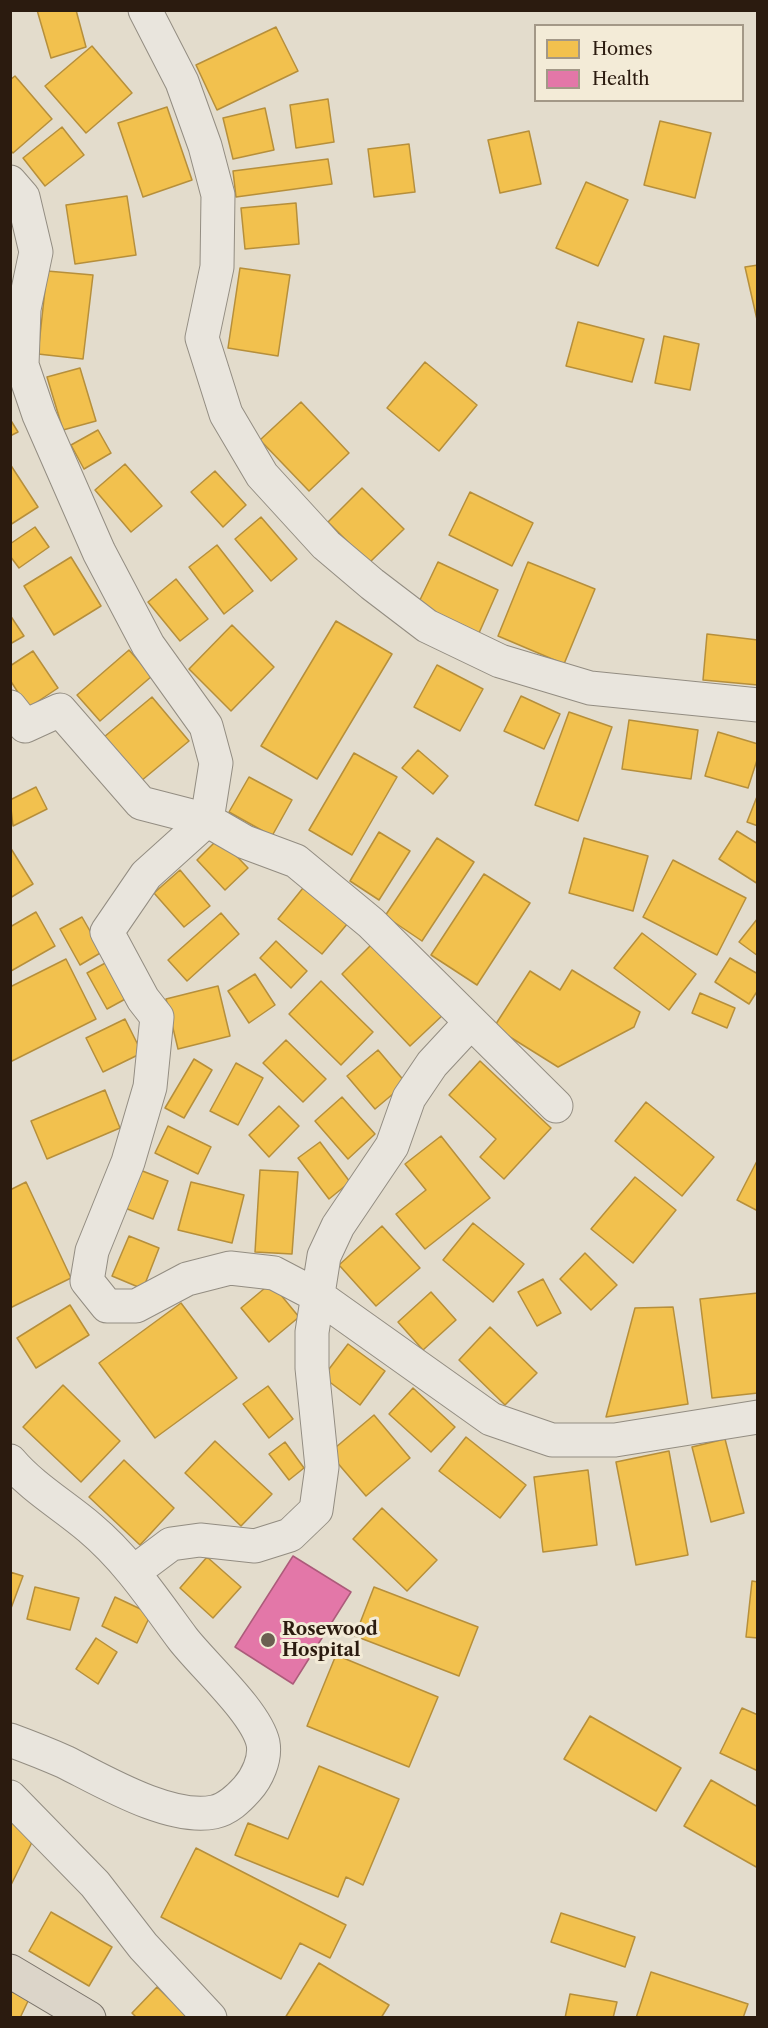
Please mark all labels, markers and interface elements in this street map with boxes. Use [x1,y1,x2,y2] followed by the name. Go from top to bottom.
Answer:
[534,24,744,102] legend
[592,38,653,60] text: Homes
[592,68,650,90] text: Health
[282,1619,378,1662] place label: Rosewood Hospital
[259,1631,277,1649] marker: Rosewood Hospital

